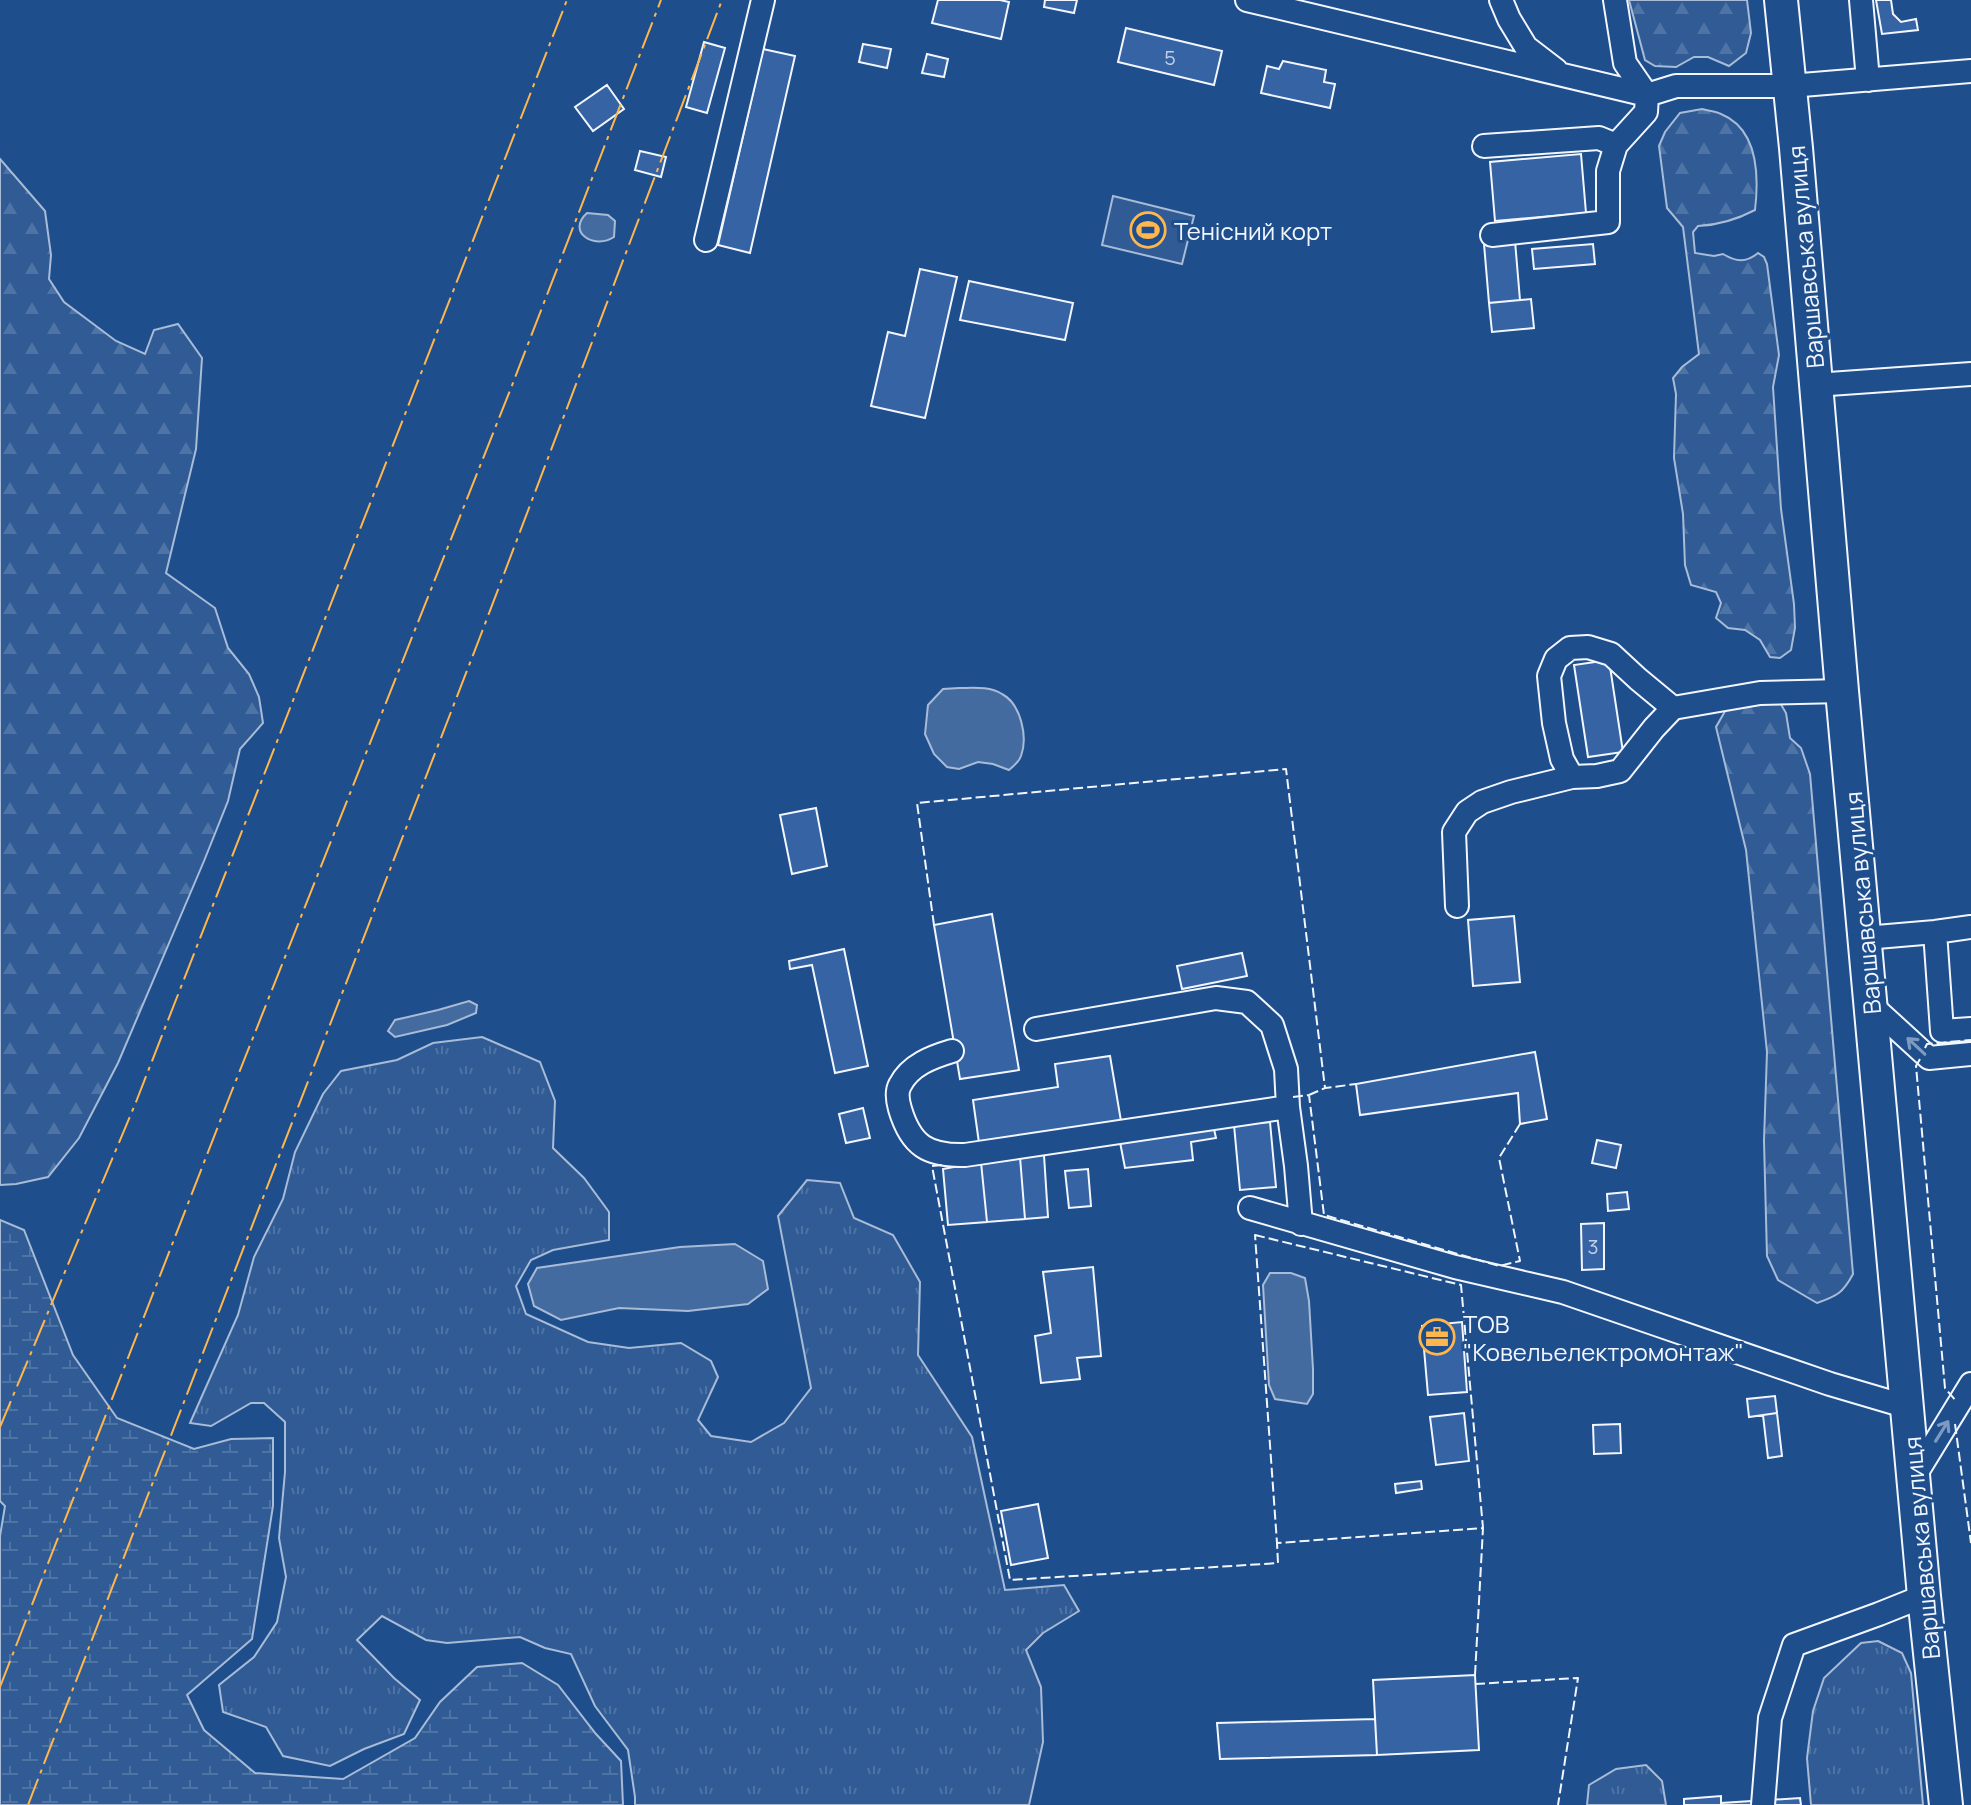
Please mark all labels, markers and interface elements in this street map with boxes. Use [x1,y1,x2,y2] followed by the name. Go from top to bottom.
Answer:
[1164,44,1176,71] house number: 5
[1779,144,1831,370] street label: Варшавська вулиця
[1129,211,1167,249] sports icon: Тенісний корт
[1174,214,1332,247] place label: Тенісний корт
[1836,790,1888,1016] street label: Варшавська вулиця
[1906,1037,1926,1055] one-way arrow
[1587,1233,1599,1260] house number: 3
[1463,1307,1744,1368] place label: ТОВ "Ковельелектромонтаж"
[1418,1318,1456,1356] office icon: ТОВ "Ковельелектромонтаж"
[1934,1420,1951,1442] one-way arrow
[1895,1435,1947,1661] street label: Варшавська вулиця

